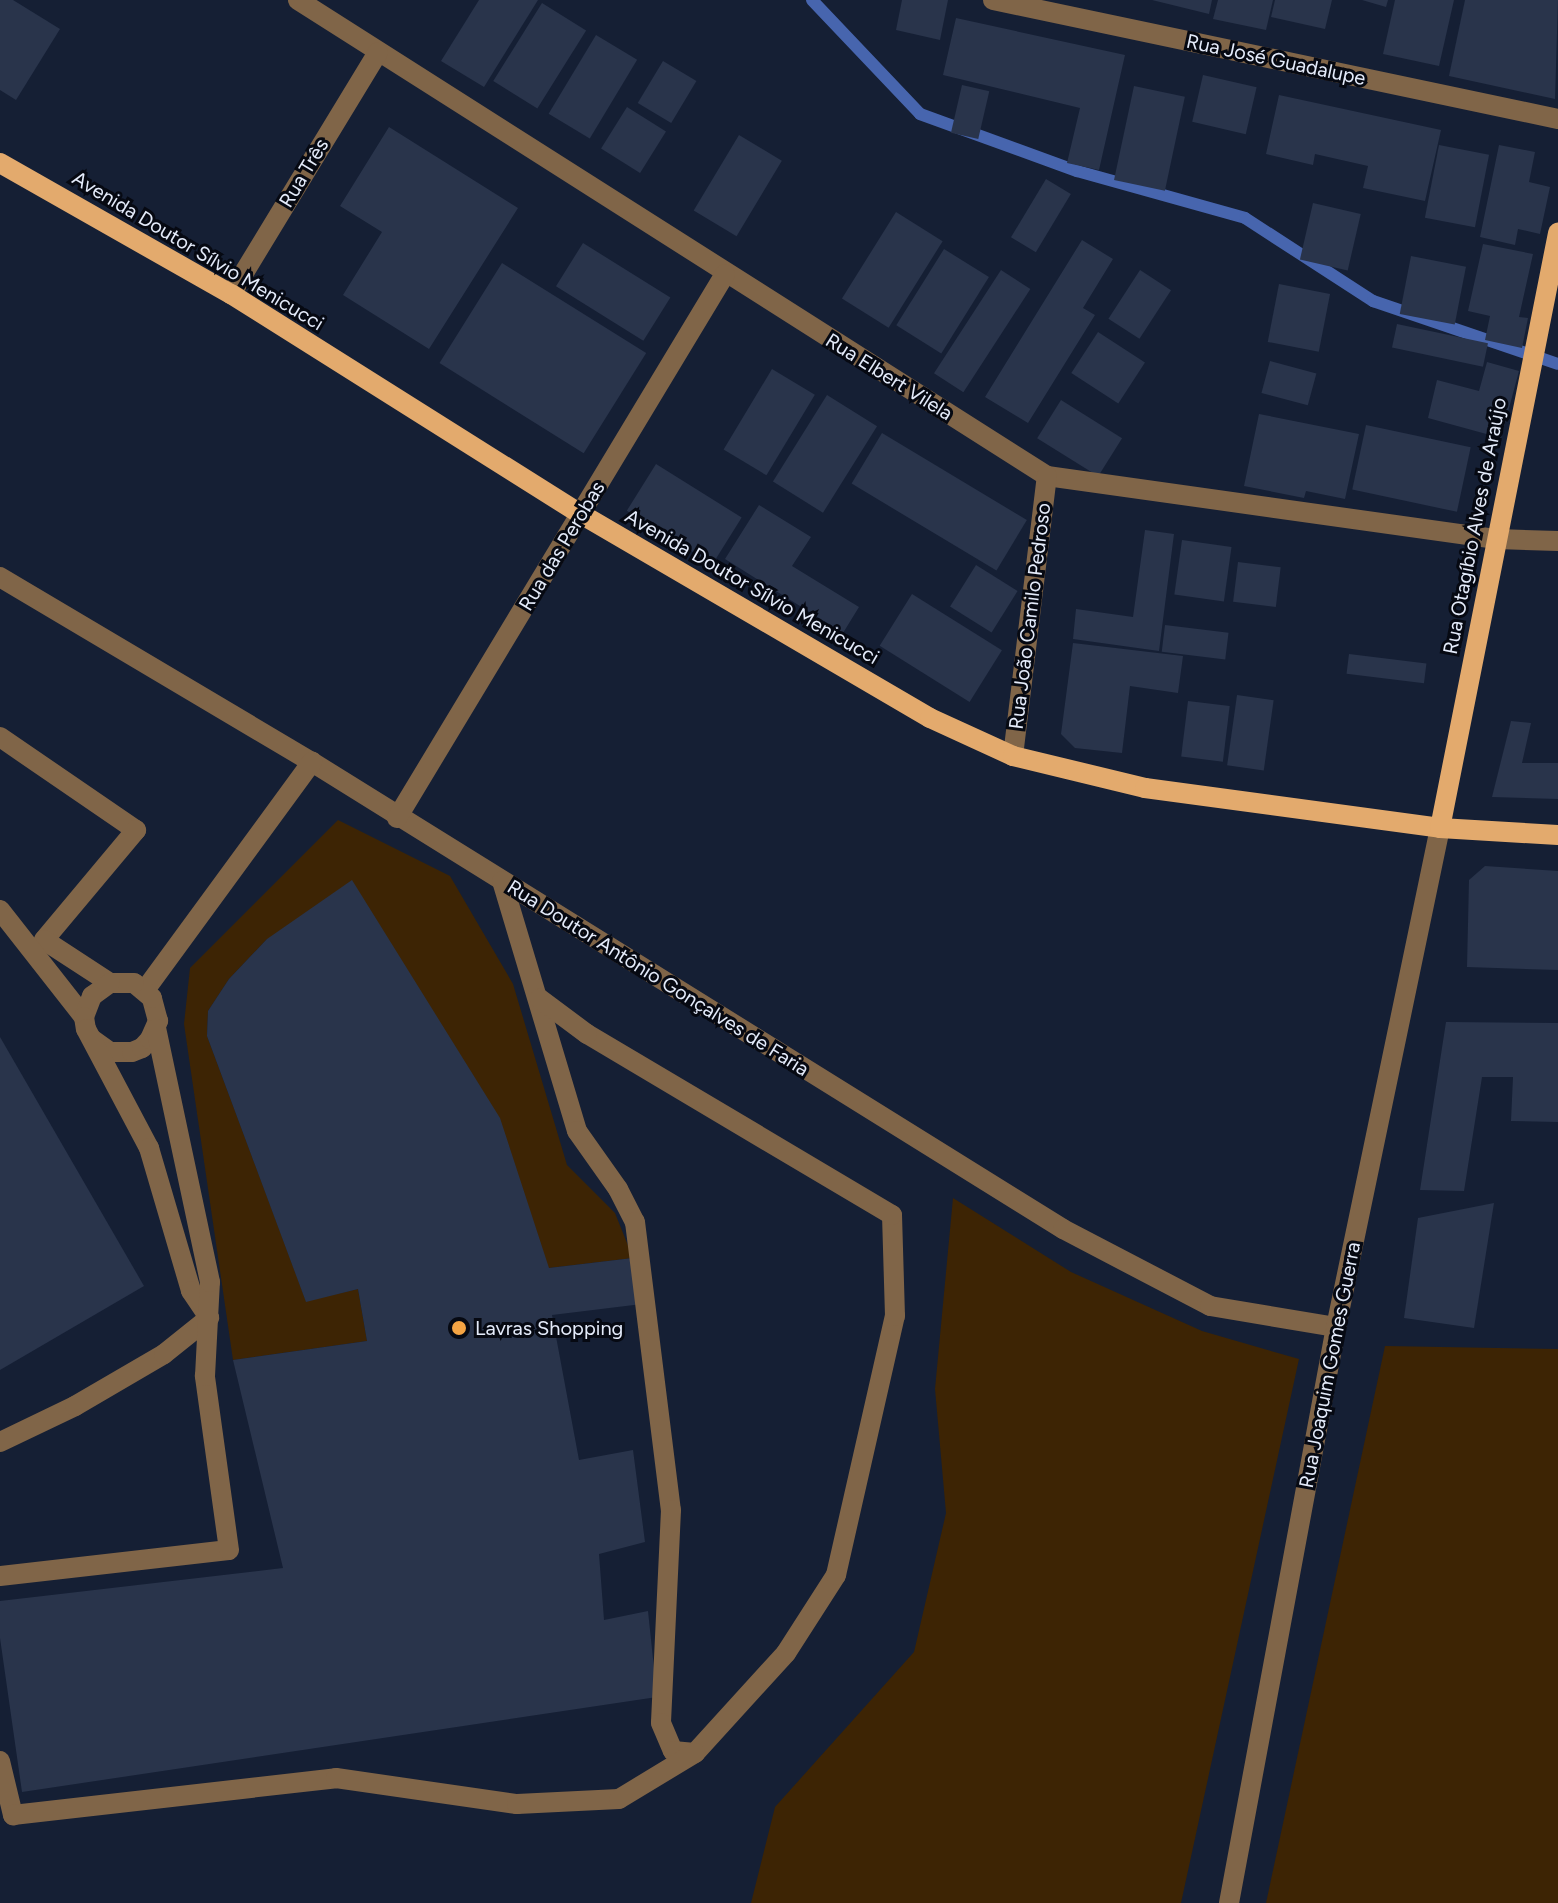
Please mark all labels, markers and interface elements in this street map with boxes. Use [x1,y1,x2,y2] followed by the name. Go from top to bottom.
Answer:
[1184,29,1368,91] street label: Rua José Guadalupe
[274,134,334,212] street label: Rua Três
[68,166,328,336] street label: Avenida Doutor Sílvio Menicucci
[821,328,957,426] street label: Rua Elbert Vilela
[1438,396,1512,656] street label: Rua Otagíbio Alves de Araújo
[514,477,610,615] street label: Rua das Perobas
[1004,501,1056,731] street label: Rua João Camilo Pedroso
[621,504,883,670] street label: Avenida Doutor Sílvio Menicucci
[503,875,813,1081] street label: Rua Doutor Antônio Gonçalves de Faria
[1294,1240,1366,1490] street label: Rua Joaquim Gomes Guerra
[475,1316,623,1340] place label: Lavras Shopping
[450,1319,468,1337] marker: Lavras Shopping

